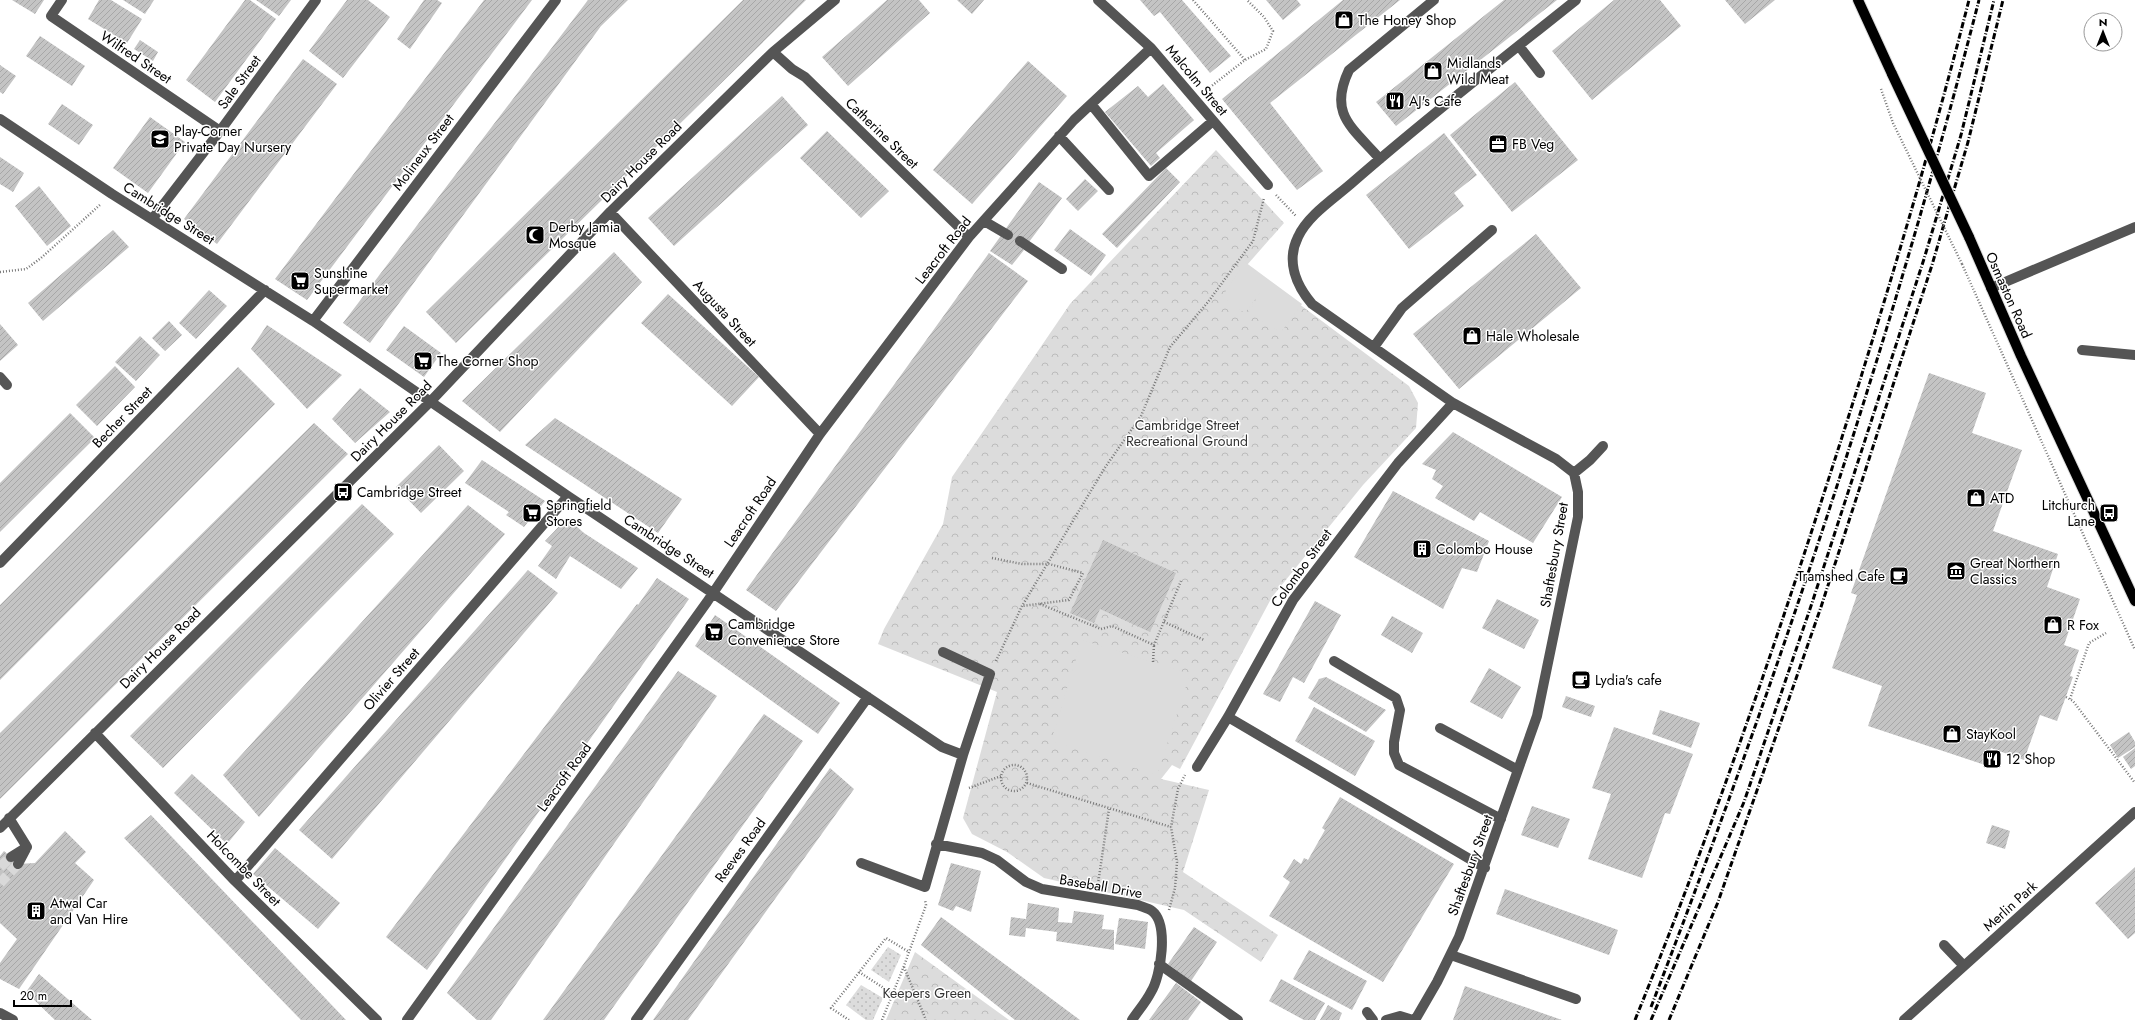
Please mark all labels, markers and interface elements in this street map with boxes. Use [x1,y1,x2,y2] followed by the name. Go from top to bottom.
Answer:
[1333,9,1355,31] shop icon: The Honey Shop
[1358,10,1456,30] place label: The Honey Shop
[2083,12,2123,52] north arrow
[2099,14,2107,30] text: N
[96,26,176,89] street label: Wilfred Street
[1161,40,1233,120] street label: Malcolm Street
[213,50,266,113] street label: Sale Street
[1447,53,1509,89] place label: Midlands Wild Meat
[1422,60,1444,82] shop icon: Midlands Wild Meat
[1384,90,1406,112] restaurant icon: AJ's Cafe
[1409,91,1462,111] place label: AJ's Cafe
[841,93,924,174] street label: Catherine Street
[388,109,459,194] street label: Molineux Street
[596,117,686,207] street label: Dairy House Road
[174,121,292,157] place label: Play-Corner Private Day Nursery
[149,128,171,150] school or university icon: Play-Corner Private Day Nursery
[1487,133,1509,155] office icon: FB Veg
[1512,134,1554,154] place label: FB Veg
[119,177,219,249] street label: Cambridge Street
[910,212,976,288] street label: Leacroft Road
[549,217,620,253] place label: Derby Jamia Mosque
[524,224,546,246] mosque icon: Derby Jamia Mosque
[1981,249,2037,341] street label: Osmaston Road
[314,263,389,299] place label: Sunshine Supermarket
[289,270,311,292] supermarket icon: Sunshine Supermarket
[689,275,762,351] street label: Augusta Street
[1461,325,1483,347] shop icon: Hale Wholesale
[1486,326,1579,346] place label: Hale Wholesale
[412,350,434,372] supermarket icon: The Corner Shop
[437,351,539,371] place label: The Corner Shop
[346,376,436,466] street label: Dairy House Road
[87,381,157,452] street label: Becher Street
[1126,415,1248,451] park label: Cambridge Street Recreational Ground
[719,473,781,551] street label: Leacroft Road
[332,481,354,503] bus stop icon: Cambridge Street
[357,482,462,502] place label: Cambridge Street
[1965,487,1987,509] shop icon: ATD
[1990,488,2014,508] place label: ATD
[546,495,611,531] place label: Springfield Stores
[2042,495,2095,531] place label: Litchurch Lane
[1535,500,1573,609] street label: Shaftesbury Street
[521,502,543,524] supermarket icon: Springfield Stores
[2098,502,2120,524] bus stop icon: Litchurch Lane
[620,509,719,583] street label: Cambridge Street
[1266,524,1337,611] street label: Colombo Street
[1411,538,1433,560] building icon: Colombo House
[1436,539,1533,559] place label: Colombo House
[1970,553,2060,589] place label: Great Northern Classics
[1945,560,1967,582] museum icon: Great Northern Classics
[1888,565,1910,587] cafe icon: Tramshed Cafe
[1797,566,1885,586] place label: Tramshed Cafe
[115,603,205,693] street label: Dairy House Road
[728,614,840,650] place label: Cambridge Convenience Store
[2042,614,2064,636] shop icon: R Fox
[2067,615,2099,635] place label: R Fox
[703,621,725,643] supermarket icon: Cambridge Convenience Store
[358,643,424,715] street label: Olivier Street
[1570,669,1592,691] cafe icon: Lydia's cafe
[1595,670,1662,690] place label: Lydia's cafe
[1941,723,1963,745] shop icon: StayKool
[1966,724,2016,744] place label: StayKool
[532,738,596,816] street label: Leacroft Road
[1981,748,2003,770] restaurant icon: 12 Shop
[2006,749,2055,769] place label: 12 Shop
[1442,811,1498,918] street label: Shaftesbury Street
[710,814,770,886] street label: Reeves Road
[202,825,286,911] street label: Holcombe Street
[1058,869,1144,903] street label: Baseball Drive
[1979,876,2042,936] street label: Merlin Park
[50,893,128,929] place label: Atwal Car and Van Hire
[25,900,47,922] building icon: Atwal Car and Van Hire
[14,982,71,1008] scale bar
[883,983,971,1003] park label: Keepers Green
[20,987,47,1005] text: 20 m

